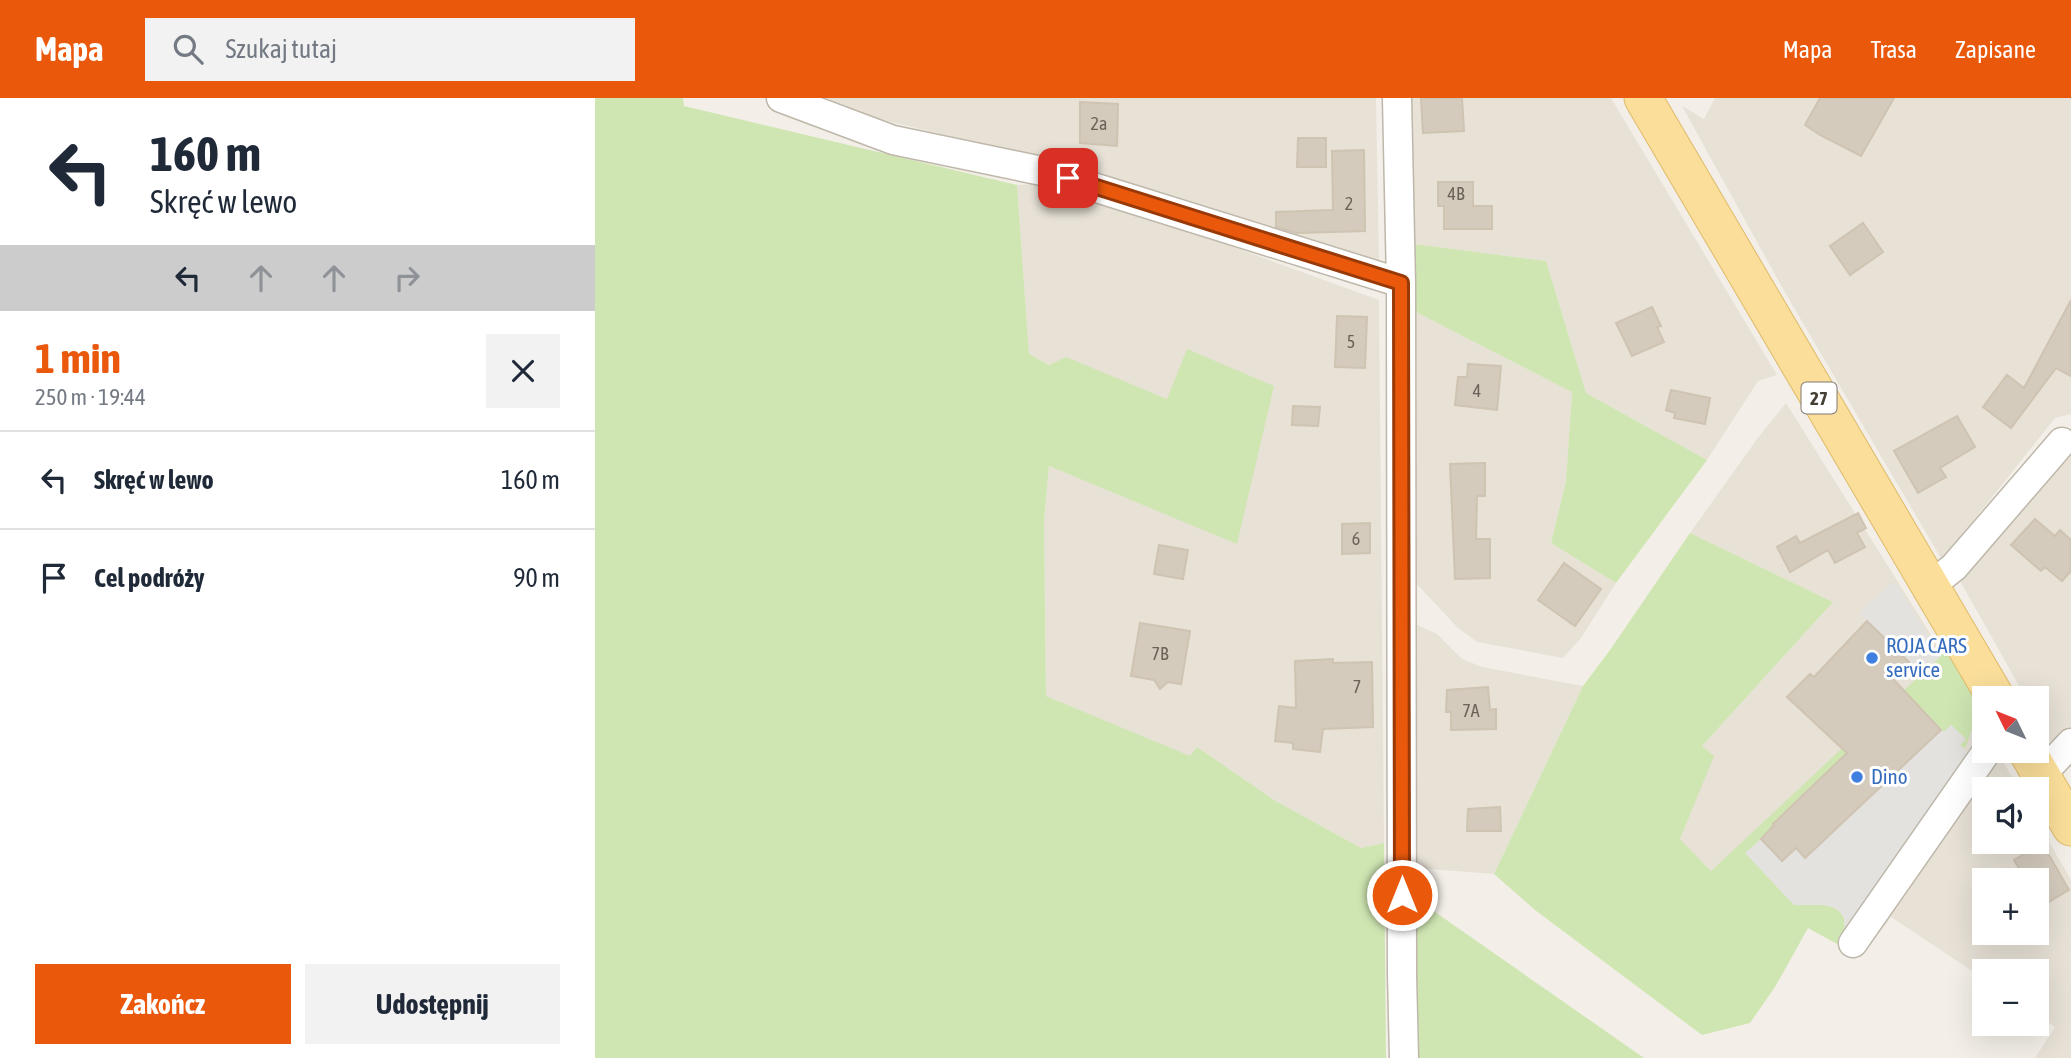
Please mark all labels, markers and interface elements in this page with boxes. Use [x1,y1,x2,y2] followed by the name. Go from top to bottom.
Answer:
[145,18,635,81] search box
[35,30,103,68] text: Mapa
[169,30,207,68] icon: search
[225,34,337,64] text: Szukaj tutaj
[1783,36,1832,63] text: Mapa
[1870,36,1917,63] text: Trasa
[1955,36,2036,63] text: Zapisane
[1091,113,1107,134] house number: 2a
[150,125,261,181] text: 160 m
[35,126,126,217] icon: left
[1038,148,1098,208] pin
[1049,159,1087,197] icon: arrive
[150,183,297,220] text: Skręć w lewo
[1448,183,1465,204] house number: 4B
[1345,193,1353,214] house number: 2
[169,259,207,297] icon: left
[242,259,280,297] icon: ahead
[315,259,353,297] icon: ahead
[388,259,426,297] icon: right
[1347,331,1355,352] house number: 5
[35,334,121,382] text: 1 min
[486,334,560,408] button: close
[1473,380,1481,401] house number: 4
[1801,382,1837,414] road number: 27
[35,384,146,410] text: 250 m · 19:44
[35,461,73,499] icon: left
[94,465,214,495] text: Skręć w lewo
[501,465,560,495] text: 160 m
[1352,528,1360,549] house number: 6
[35,559,73,597] icon: arrive
[94,563,205,593] text: Cel podróży
[513,563,560,593] text: 90 m
[1886,633,1967,681] place label: ROJA CARS service
[1152,643,1169,664] house number: 7B
[1864,650,1880,666] marker: ROJA CARS service
[1353,676,1361,697] house number: 7
[1972,686,2049,763] north arrow
[1972,686,2049,1036] map controls
[1462,700,1480,721] house number: 7A
[1871,764,1908,788] place label: Dino
[1849,769,1865,785] marker: Dino
[1972,777,2049,854] button: sound
[1365,858,1439,932] position arrow
[1972,868,2049,945] button: +
[1972,959,2049,1036] button: −
[35,964,291,1044] button: Zakończ
[305,964,560,1044] button: Udostępnij

